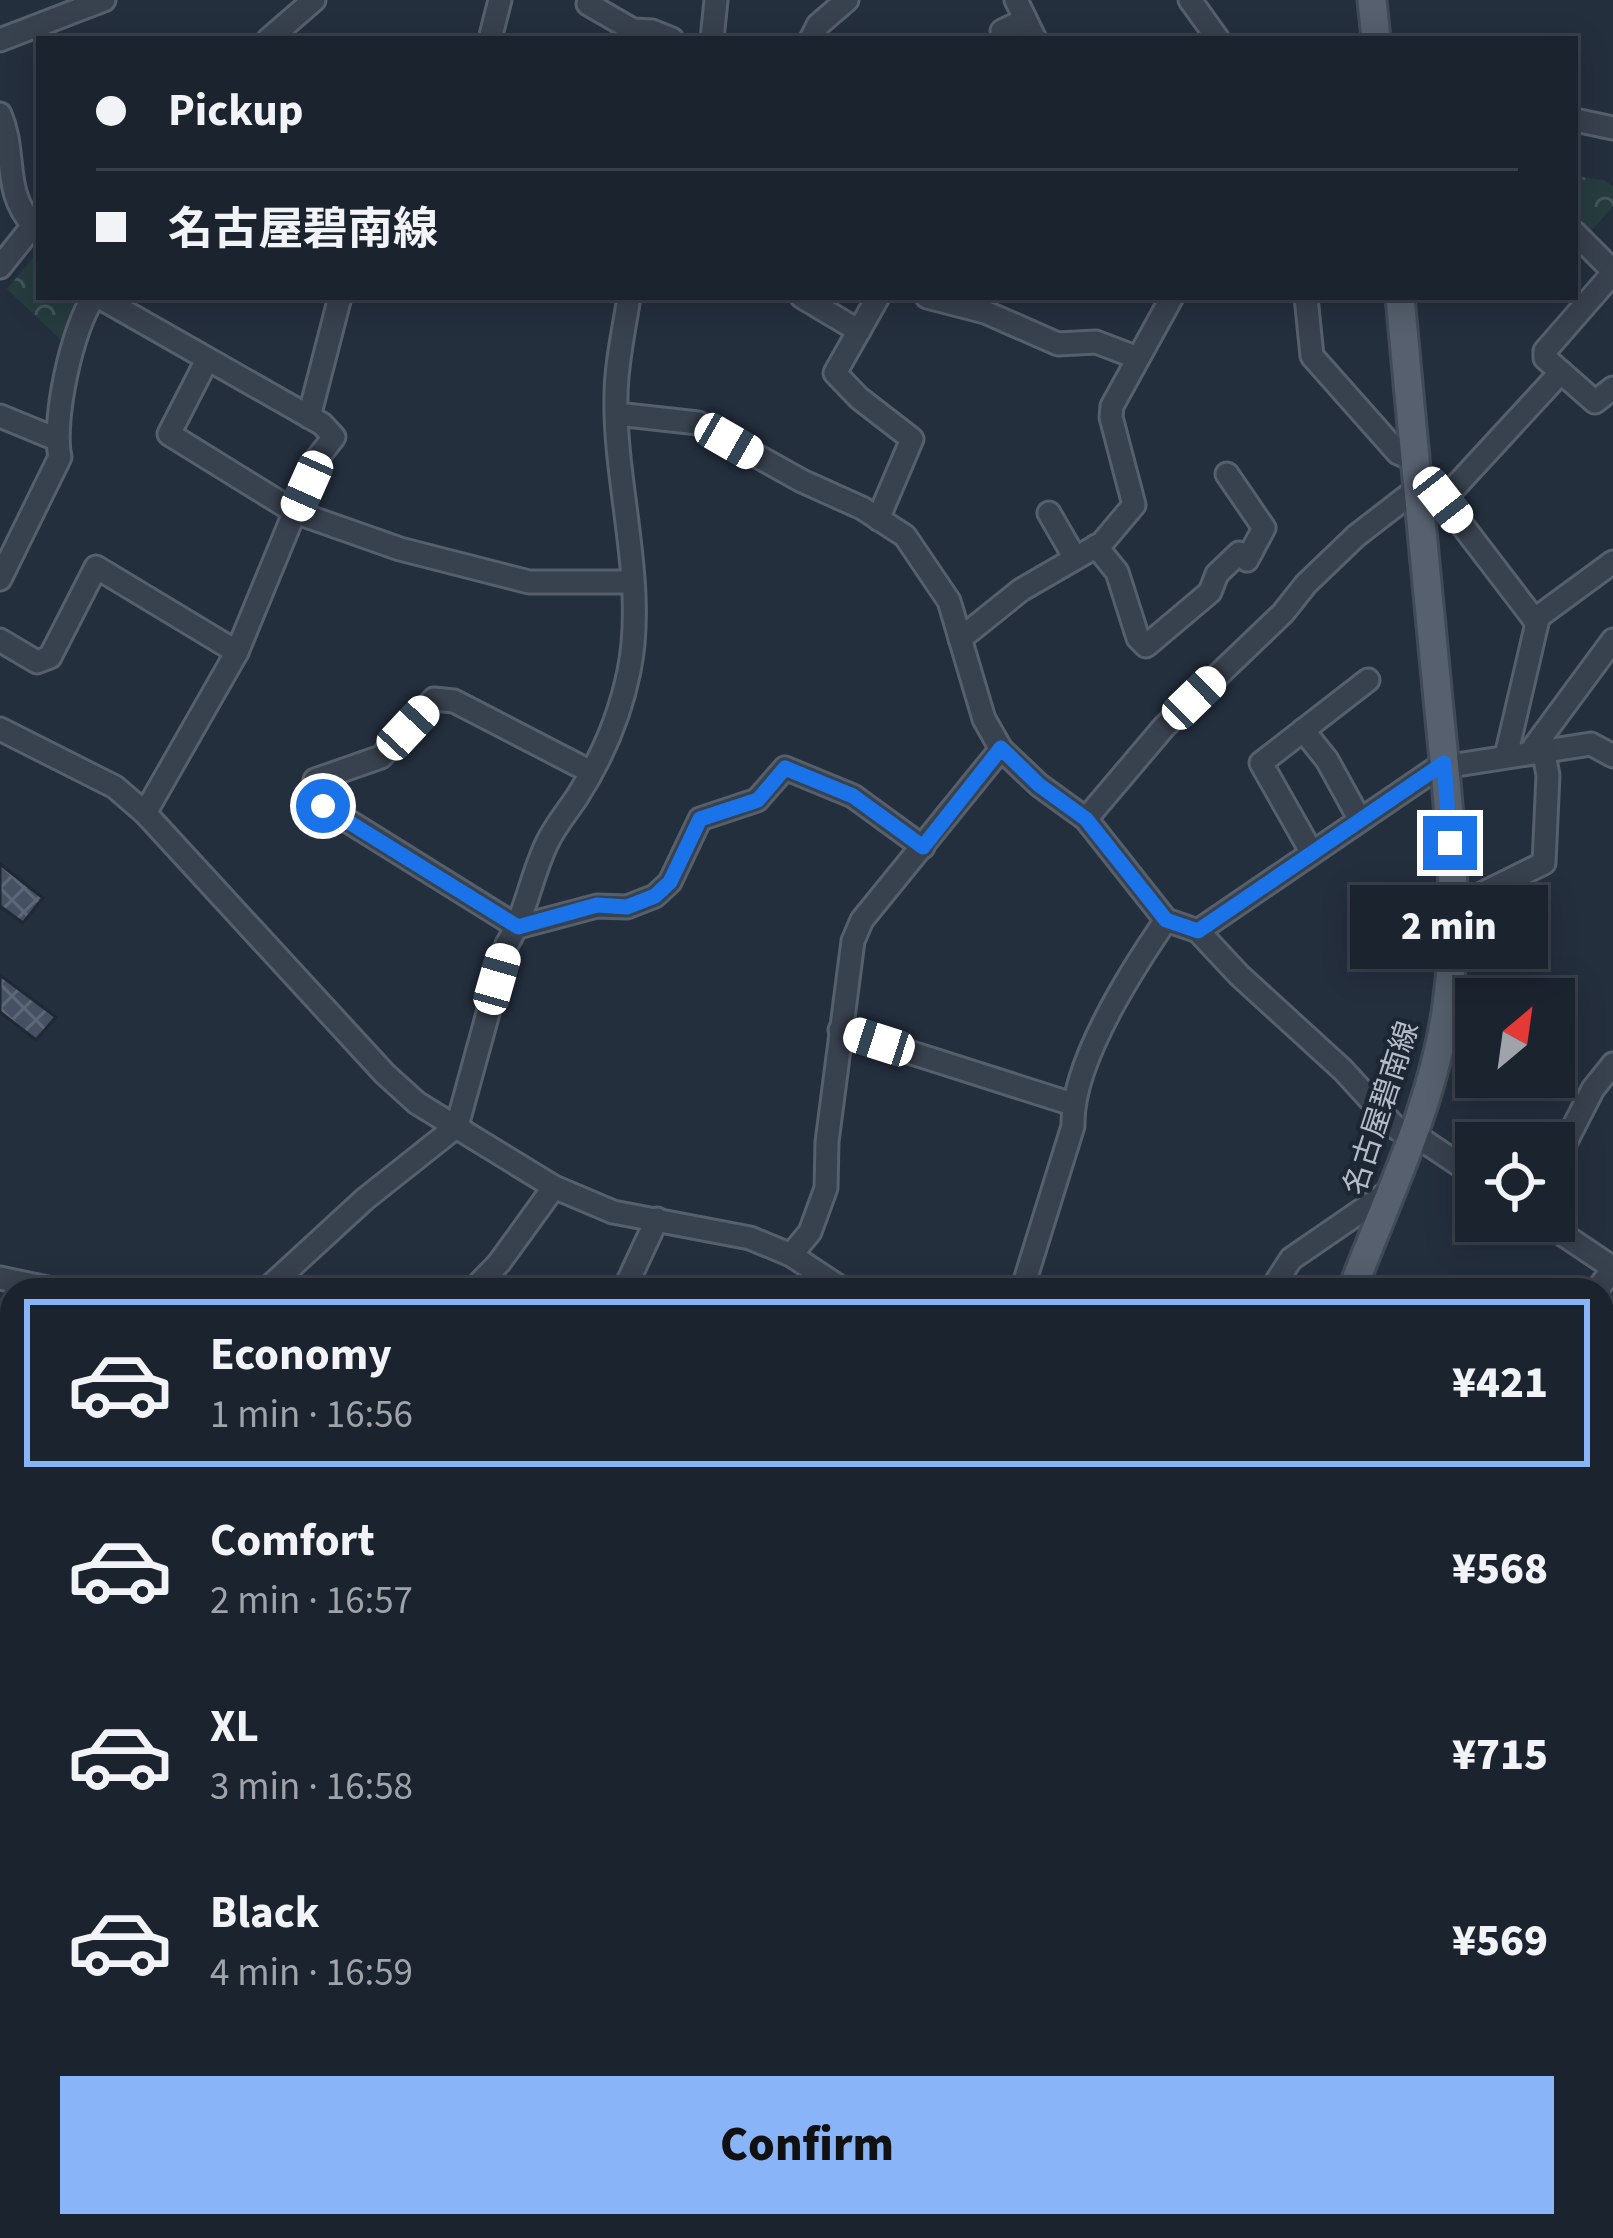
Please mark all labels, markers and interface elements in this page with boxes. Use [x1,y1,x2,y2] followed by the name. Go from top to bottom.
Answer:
[168,79,304,143] text: Pickup
[168,198,438,262] text: 名古屋碧南線
[689,407,769,475] car
[276,446,338,526] car
[1407,461,1479,539] car
[1156,660,1232,736] car
[370,689,446,767] car
[296,779,350,833] route start
[1423,816,1477,870] route end
[1351,885,1549,969] callout: 2 min
[1401,899,1497,955] text: 2 min
[470,939,524,1019] car
[1455,978,1575,1098] north arrow
[1455,978,1575,1242] map controls
[839,1014,919,1070] car
[1333,1016,1430,1200] street label: 名古屋碧南線
[1455,1122,1575,1242] button: locate
[210,1323,392,1387] text: Economy
[66,1329,174,1437] icon: car
[1452,1351,1548,1415] text: ¥421
[210,1387,413,1443] text: 1 min · 16:56
[210,1509,375,1573] text: Comfort
[66,1515,174,1623] icon: car
[1452,1537,1548,1601] text: ¥568
[210,1573,413,1629] text: 2 min · 16:57
[210,1695,259,1759] text: XL
[66,1701,174,1809] icon: car
[1452,1723,1548,1787] text: ¥715
[210,1759,413,1815] text: 3 min · 16:58
[210,1881,320,1945] text: Black
[66,1887,174,1995] icon: car
[1452,1909,1548,1973] text: ¥569
[210,1945,413,2001] text: 4 min · 16:59
[60,2076,1554,2214] button: Confirm

